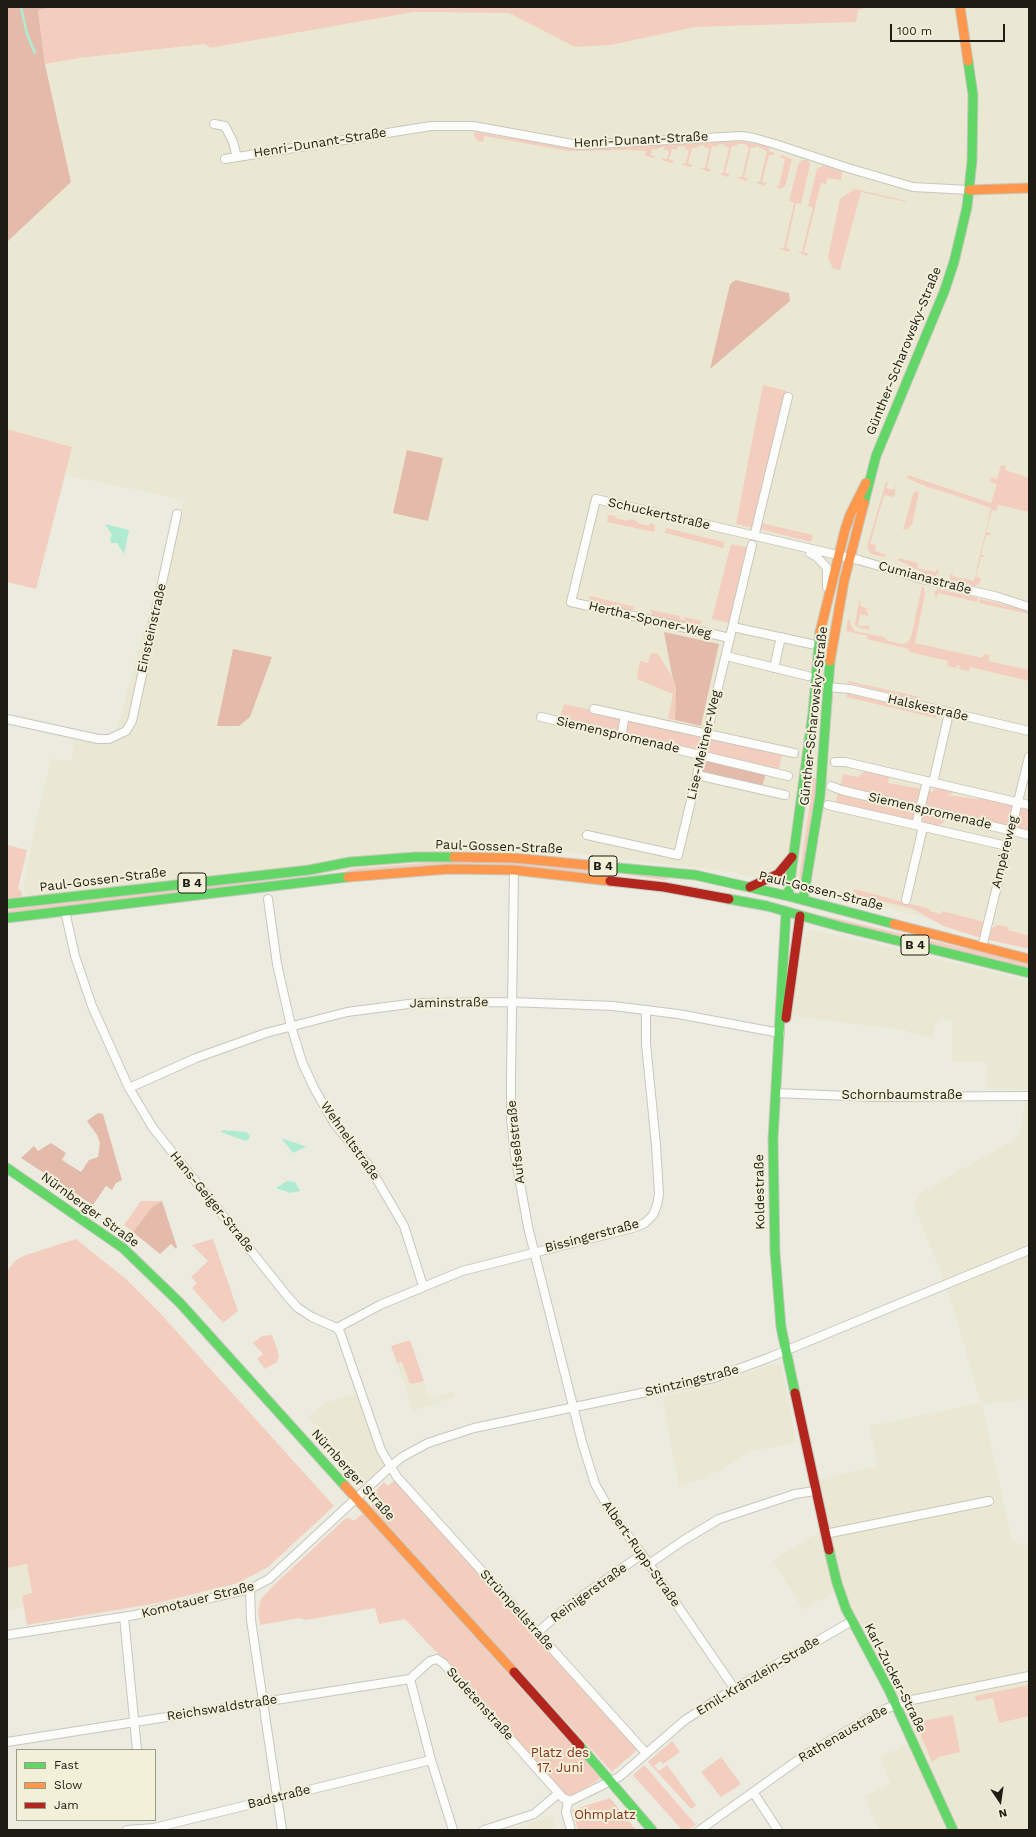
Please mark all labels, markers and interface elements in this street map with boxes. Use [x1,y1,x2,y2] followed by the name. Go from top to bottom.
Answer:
[892,16,1007,42] scale bar
[897,24,932,38] text: 100 m
[252,125,388,161] street label: Henri-Dunant-Straße
[573,129,709,151] street label: Henri-Dunant-Straße
[863,265,945,437] street label: Günther-Scharowsky-Straße
[606,495,712,533] street label: Schuckertstraße
[877,558,973,598] street label: Cumianastraße
[134,582,170,674] street label: Einsteinstraße
[587,598,713,642] street label: Hertha-Sponer-Weg
[797,626,831,806] street label: Günther-Scharowsky-Straße
[684,689,724,801] street label: Lise-Meitner-Weg
[886,691,970,725] street label: Halskestraße
[555,713,681,757] street label: Siemenspromenade
[867,789,993,833] street label: Siemenspromenade
[988,814,1022,890] street label: Ampèreweg
[435,837,563,857] street label: Paul-Gossen-Straße
[589,856,617,876] road number: B 4
[39,864,167,896] street label: Paul-Gossen-Straße
[757,868,885,914] street label: Paul-Gossen-Straße
[178,873,206,893] road number: B 4
[901,935,929,955] road number: B 4
[410,995,488,1011] street label: Jaminstraße
[841,1087,963,1103] street label: Schornbaumstraße
[317,1099,383,1183] street label: Wehneltstraße
[504,1099,528,1185] street label: Aufseßstraße
[166,1148,258,1256] street label: Hans-Geiger-Straße
[752,1154,768,1230] street label: Koldestraße
[38,1169,142,1251] street label: Nürnberger Straße
[543,1216,641,1256] street label: Bissingerstraße
[643,1362,741,1400] street label: Stintzingstraße
[308,1426,398,1524] street label: Nürnberger Straße
[598,1498,684,1610] street label: Albert-Rupp-Straße
[548,1560,630,1626] street label: Reinigerstraße
[477,1566,557,1654] street label: Strümpellstraße
[140,1578,256,1622] street label: Komotauer Straße
[861,1621,929,1735] street label: Karl-Zucker-Straße
[693,1633,823,1719] street label: Emil-Kränzlein-Straße
[443,1664,517,1744] street label: Sudetenstraße
[166,1692,278,1724] street label: Reichswaldstraße
[796,1702,890,1766] street label: Rathenaustraße
[531,1745,589,1776] park label: Platz des 17. Juni
[16,1749,156,1821] legend
[54,1758,79,1772] text: Fast
[54,1778,82,1792] text: Slow
[980,1781,1020,1821] north arrow
[246,1782,312,1812] street label: Badstraße
[54,1798,79,1812] text: Jam
[997,1806,1008,1820] text: N
[574,1807,636,1823] park label: Ohmplatz

